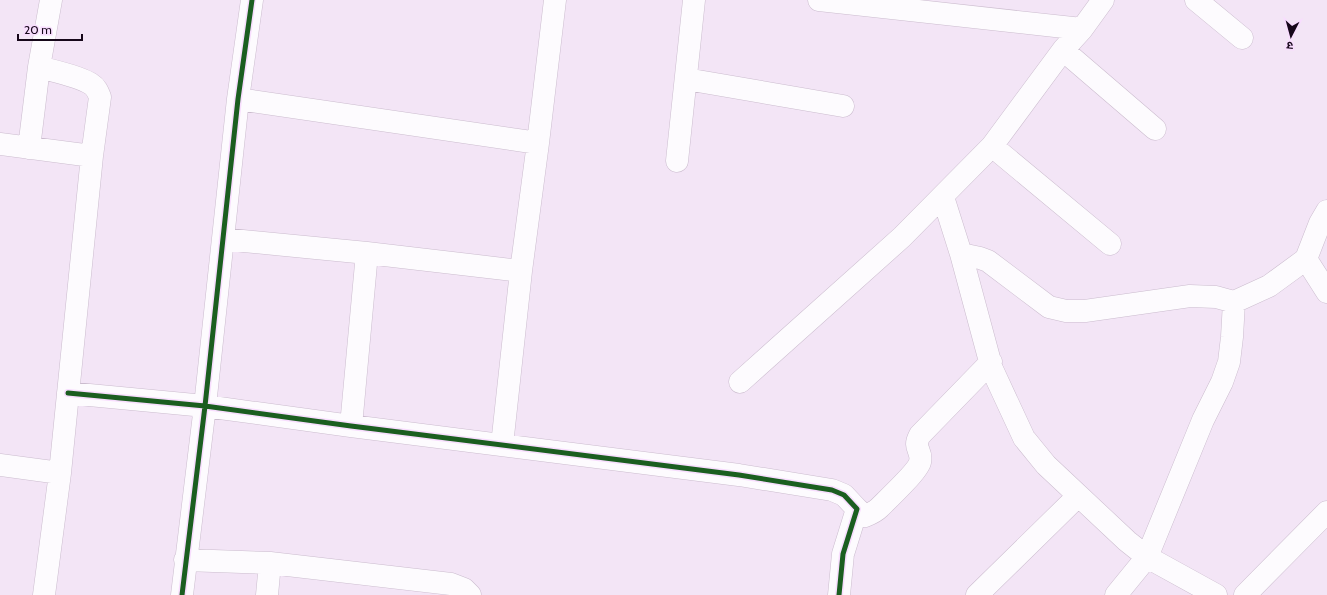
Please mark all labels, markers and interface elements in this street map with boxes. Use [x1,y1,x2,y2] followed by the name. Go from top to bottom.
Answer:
[18,16,82,42] scale bar
[1271,16,1311,56] north arrow
[24,22,52,37] text: 20 m
[1285,39,1294,53] text: उ

